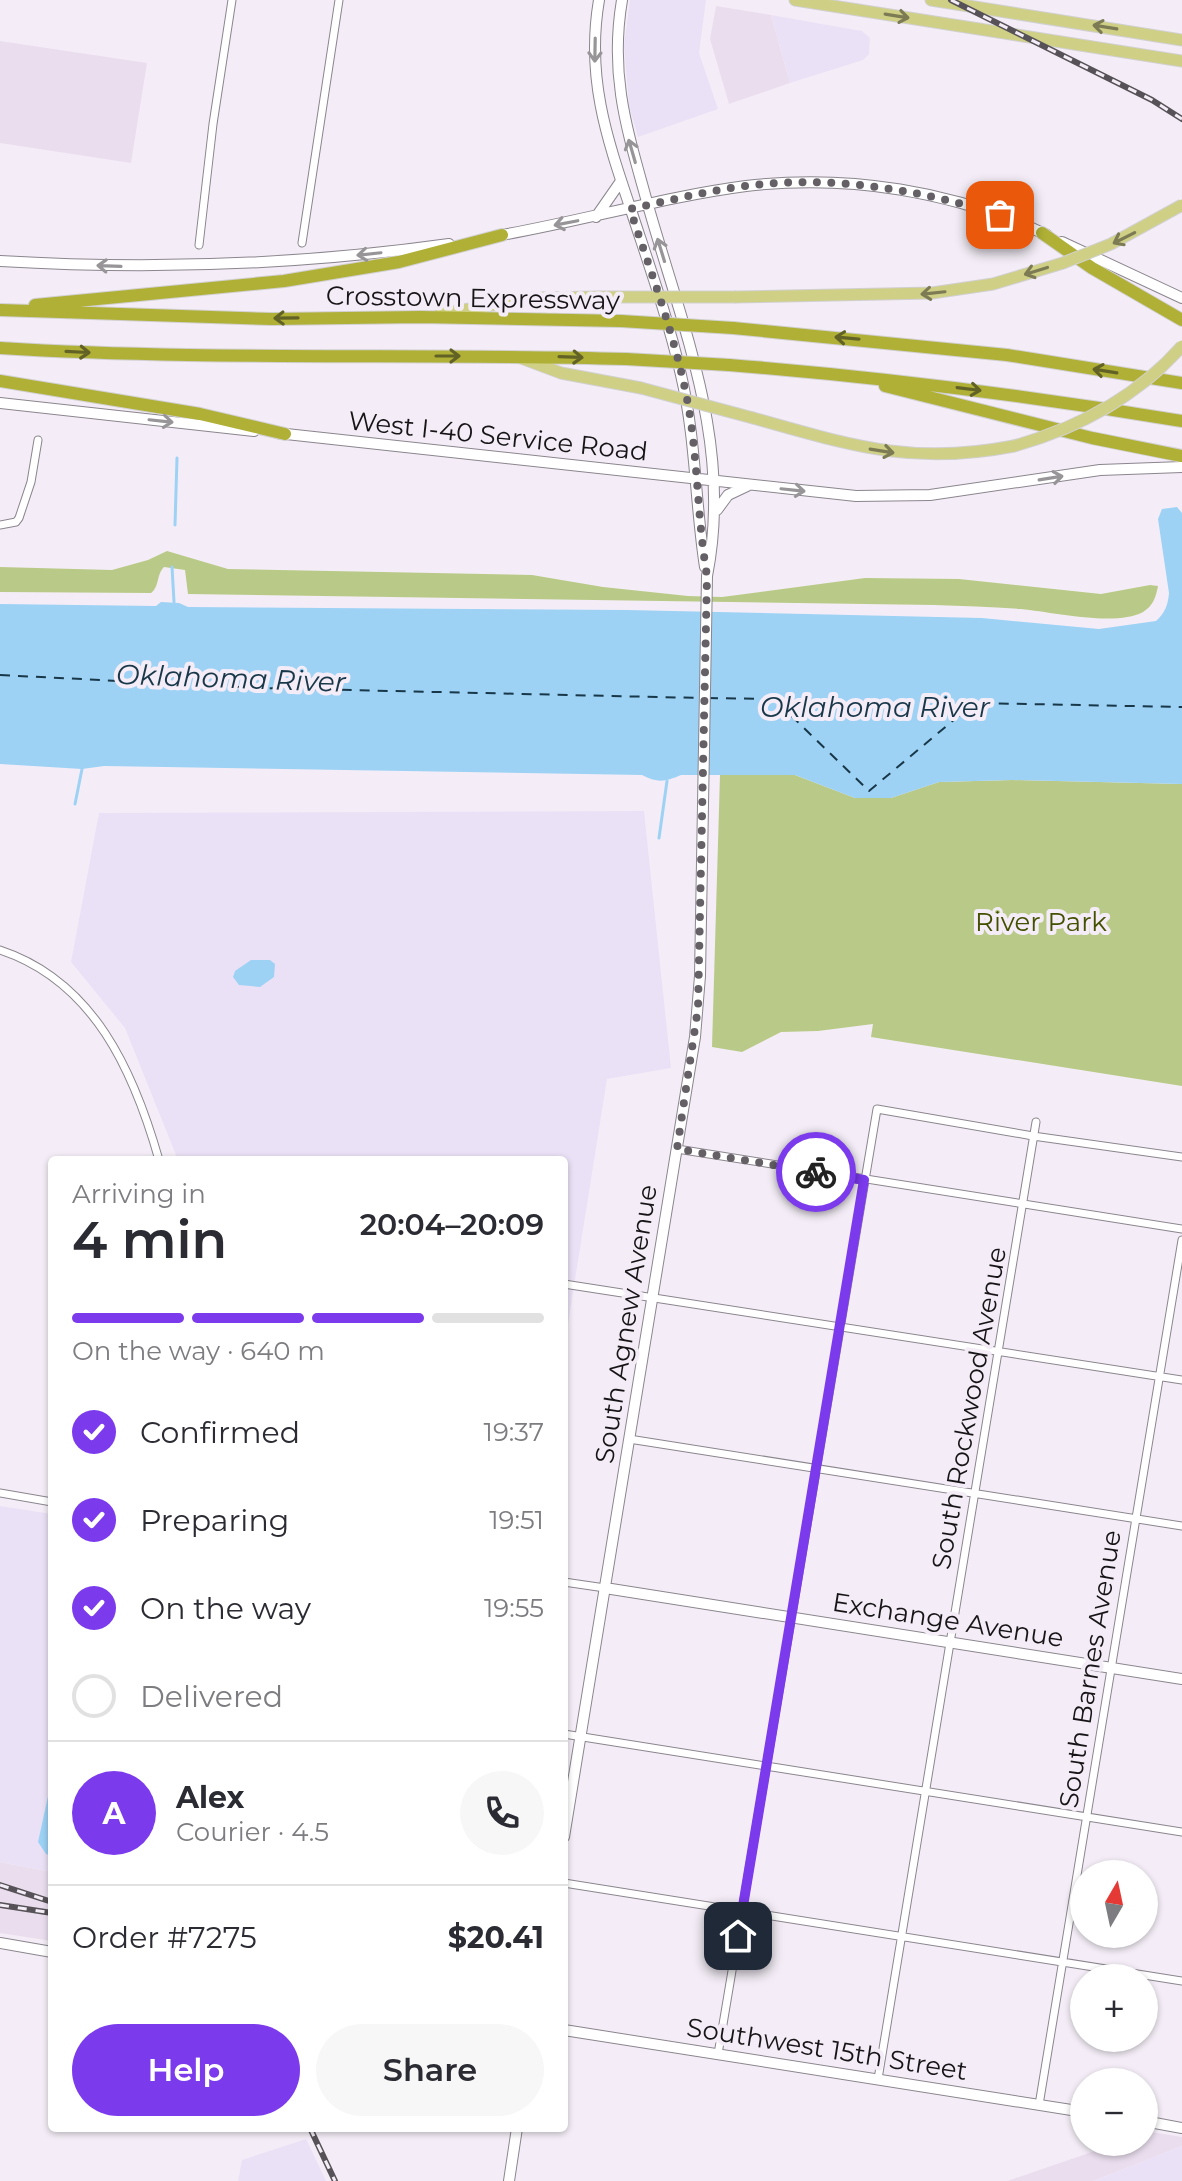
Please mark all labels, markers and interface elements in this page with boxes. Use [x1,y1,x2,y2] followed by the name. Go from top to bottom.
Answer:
[884,9,909,24] one-way arrow
[1093,19,1118,34] one-way arrow
[587,36,602,63] one-way arrow
[624,138,639,164] one-way arrow
[966,181,1034,249] pin
[978,193,1022,237] icon: bag
[554,216,579,231] one-way arrow
[1113,230,1137,246] one-way arrow
[653,238,667,263] one-way arrow
[356,247,383,262] one-way arrow
[96,259,123,274] one-way arrow
[1024,265,1049,280] one-way arrow
[326,279,621,317] street label: Crosstown Expressway
[920,285,947,300] one-way arrow
[273,311,300,326] one-way arrow
[834,331,861,346] one-way arrow
[64,345,91,360] one-way arrow
[434,348,461,364] one-way arrow
[557,350,584,365] one-way arrow
[1093,362,1118,377] one-way arrow
[956,382,982,397] one-way arrow
[347,404,649,468] street label: West I-40 Service Road
[147,414,174,429] one-way arrow
[869,444,895,459] one-way arrow
[1038,470,1063,485] one-way arrow
[779,483,805,498] one-way arrow
[116,657,347,699] water label: Oklahoma River
[760,690,991,724] water label: Oklahoma River
[975,906,1107,938] park label: River Park
[776,1132,856,1212] courier
[794,1150,838,1194] icon: bike
[72,1178,206,1210] text: Arriving in
[588,1182,664,1466] street label: South Agnew Avenue
[360,1206,544,1243] text: 20:04–20:09
[72,1208,227,1271] text: 4 min
[925,1244,1013,1572] street label: South Rockwood Avenue
[72,1335,325,1367] text: On the way · 640 m
[72,1410,116,1454] icon: check
[140,1414,300,1451] text: Confirmed
[484,1416,544,1448] text: 19:37
[72,1498,116,1542] icon: check
[140,1502,289,1539] text: Preparing
[489,1504,544,1536] text: 19:51
[1052,1528,1128,1810] street label: South Barnes Avenue
[72,1586,116,1630] icon: check
[830,1586,1066,1654] street label: Exchange Avenue
[140,1590,311,1627] text: On the way
[484,1592,544,1624] text: 19:55
[140,1678,283,1715] text: Delivered
[460,1771,544,1855] button: phone
[176,1779,244,1816] text: Alex
[103,1795,125,1832] text: A
[176,1816,329,1848] text: Courier · 4.5
[1070,1860,1158,1948] north arrow
[1070,1860,1158,2156] map controls
[704,1902,772,1970] pin
[716,1914,760,1958] icon: home
[72,1919,257,1956] text: Order #7275
[448,1919,544,1956] text: $20.41
[1070,1964,1158,2052] button: +
[684,2011,970,2087] street label: Southwest 15th Street
[72,2024,300,2116] button: Help
[316,2024,544,2116] button: Share
[1070,2068,1158,2156] button: −

